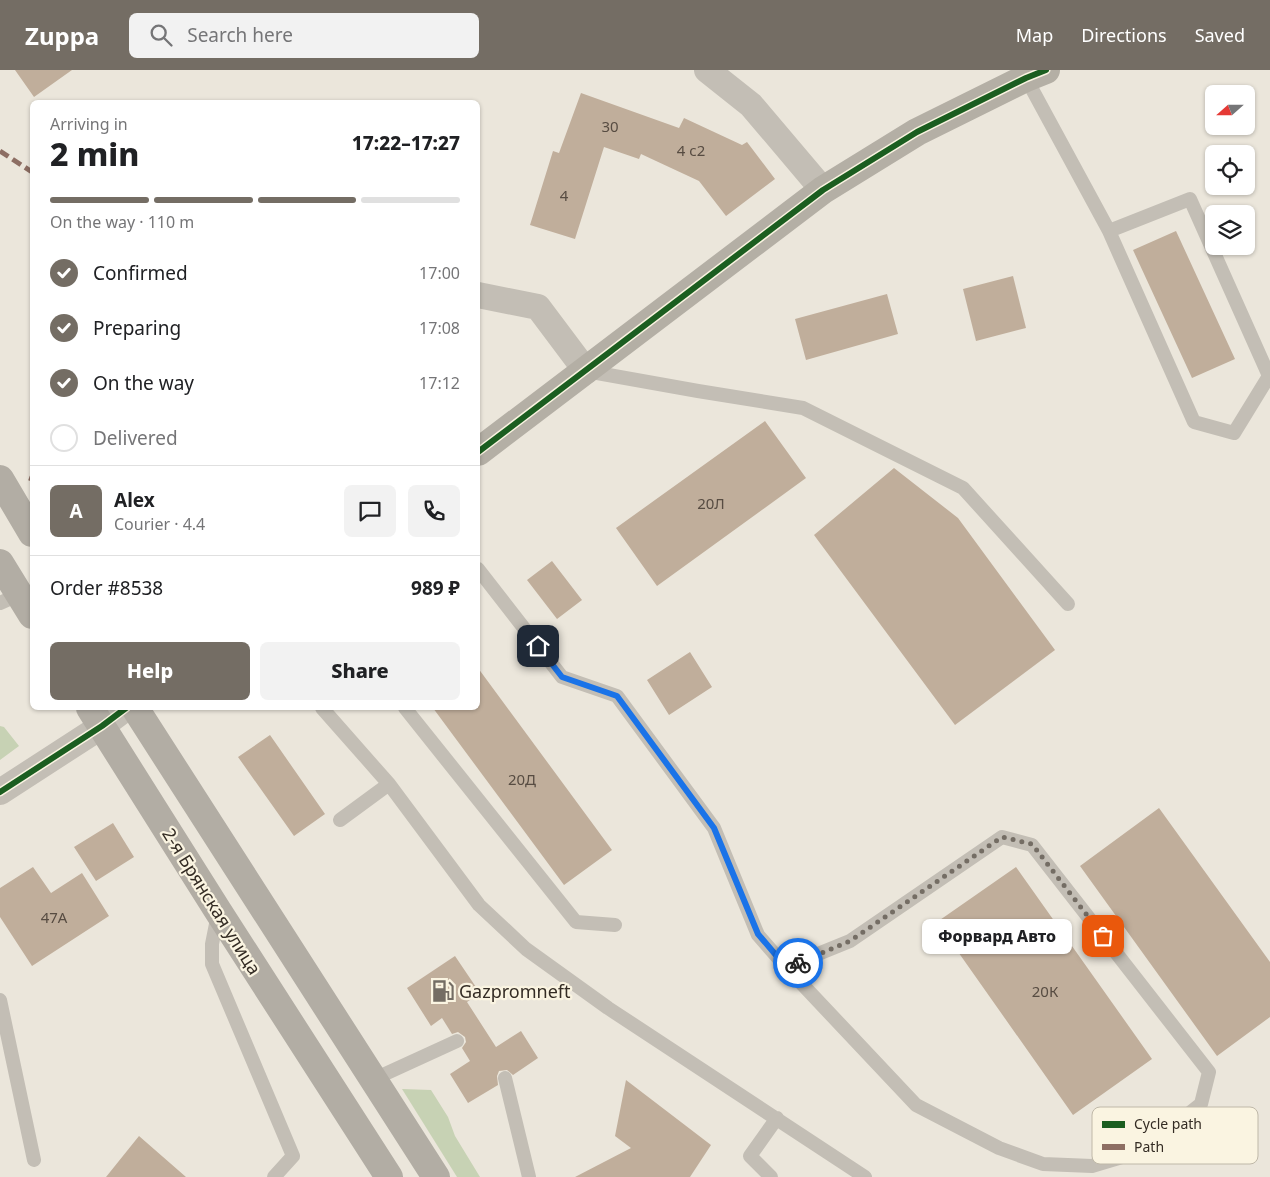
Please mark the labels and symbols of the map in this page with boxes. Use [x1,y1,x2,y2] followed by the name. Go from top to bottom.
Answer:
[1205,85,1255,135] north arrow
[601,116,619,136] house number: 30
[677,140,705,160] house number: 4 с2
[560,185,569,205] house number: 4
[697,493,725,513] house number: 20Л
[517,625,559,667] pin
[508,769,536,789] house number: 20Д
[157,823,267,979] street label: 2-я Брянская улица
[41,907,68,927] house number: 47А
[1082,915,1124,957] pin
[923,918,1073,954] callout: Форвард Авто
[773,938,823,988] courier
[430,978,456,1004] fuel station icon: Gazpromneft
[459,979,571,1003] place label: Gazpromneft
[1032,981,1059,1001] house number: 20К
[1092,1107,1258,1164] legend
[1134,1114,1202,1133] text: Cycle path
[1134,1137,1164,1156] text: Path

